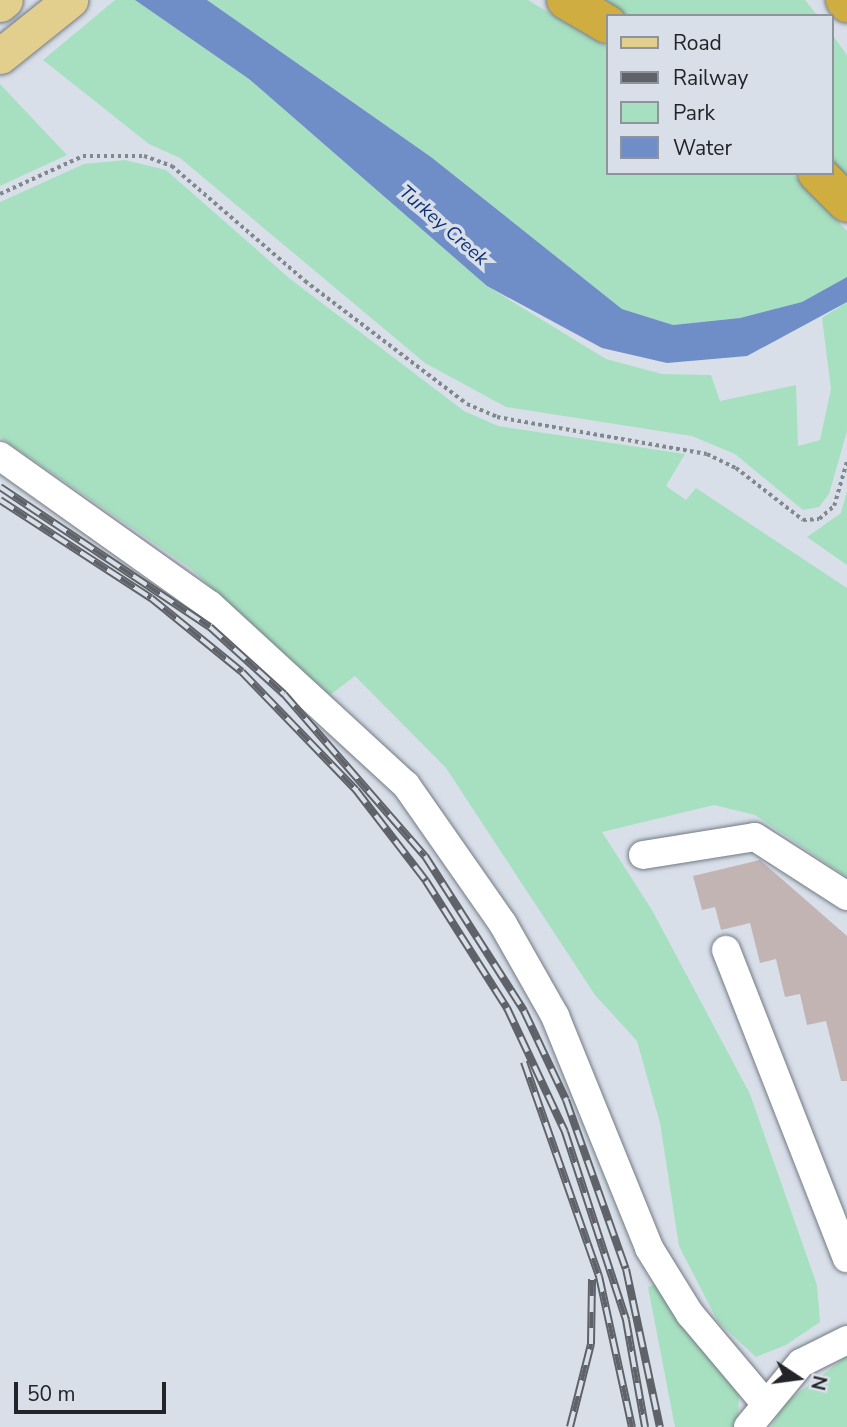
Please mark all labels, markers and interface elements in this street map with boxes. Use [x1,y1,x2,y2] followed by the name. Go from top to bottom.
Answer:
[606,14,833,175] legend
[673,29,722,57] text: Road
[673,64,748,92] text: Railway
[673,99,715,127] text: Park
[673,134,732,162] text: Water
[394,181,492,271] water label: Turkey Creek
[763,1343,833,1413] north arrow
[18,1368,170,1412] scale bar
[804,1373,833,1393] text: N
[27,1380,76,1408] text: 50 m

